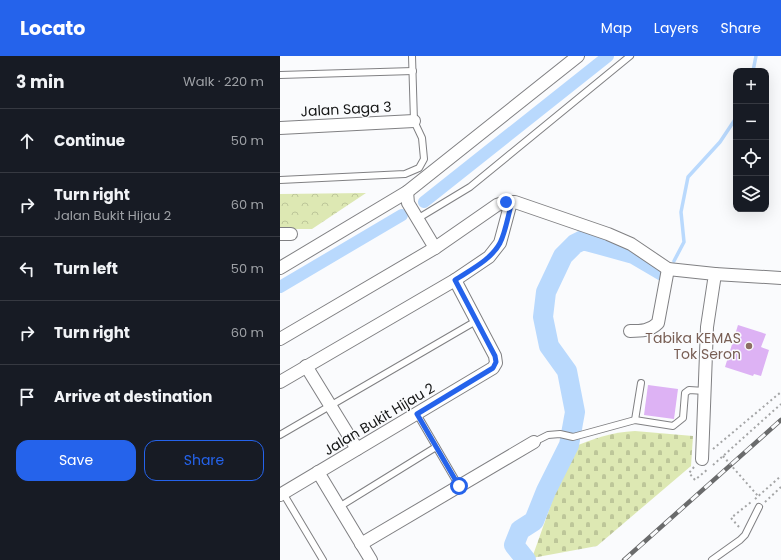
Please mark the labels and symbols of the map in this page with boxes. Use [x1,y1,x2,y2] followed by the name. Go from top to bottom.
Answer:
[300,97,392,121] street label: Jalan Saga 3
[497,193,515,211] route end
[645,328,741,364] place label: Tabika KEMAS Tok Seron
[744,341,754,351] marker: Tabika KEMAS Tok Seron
[320,378,438,460] street label: Jalan Bukit Hijau 2
[450,477,468,495] route start

